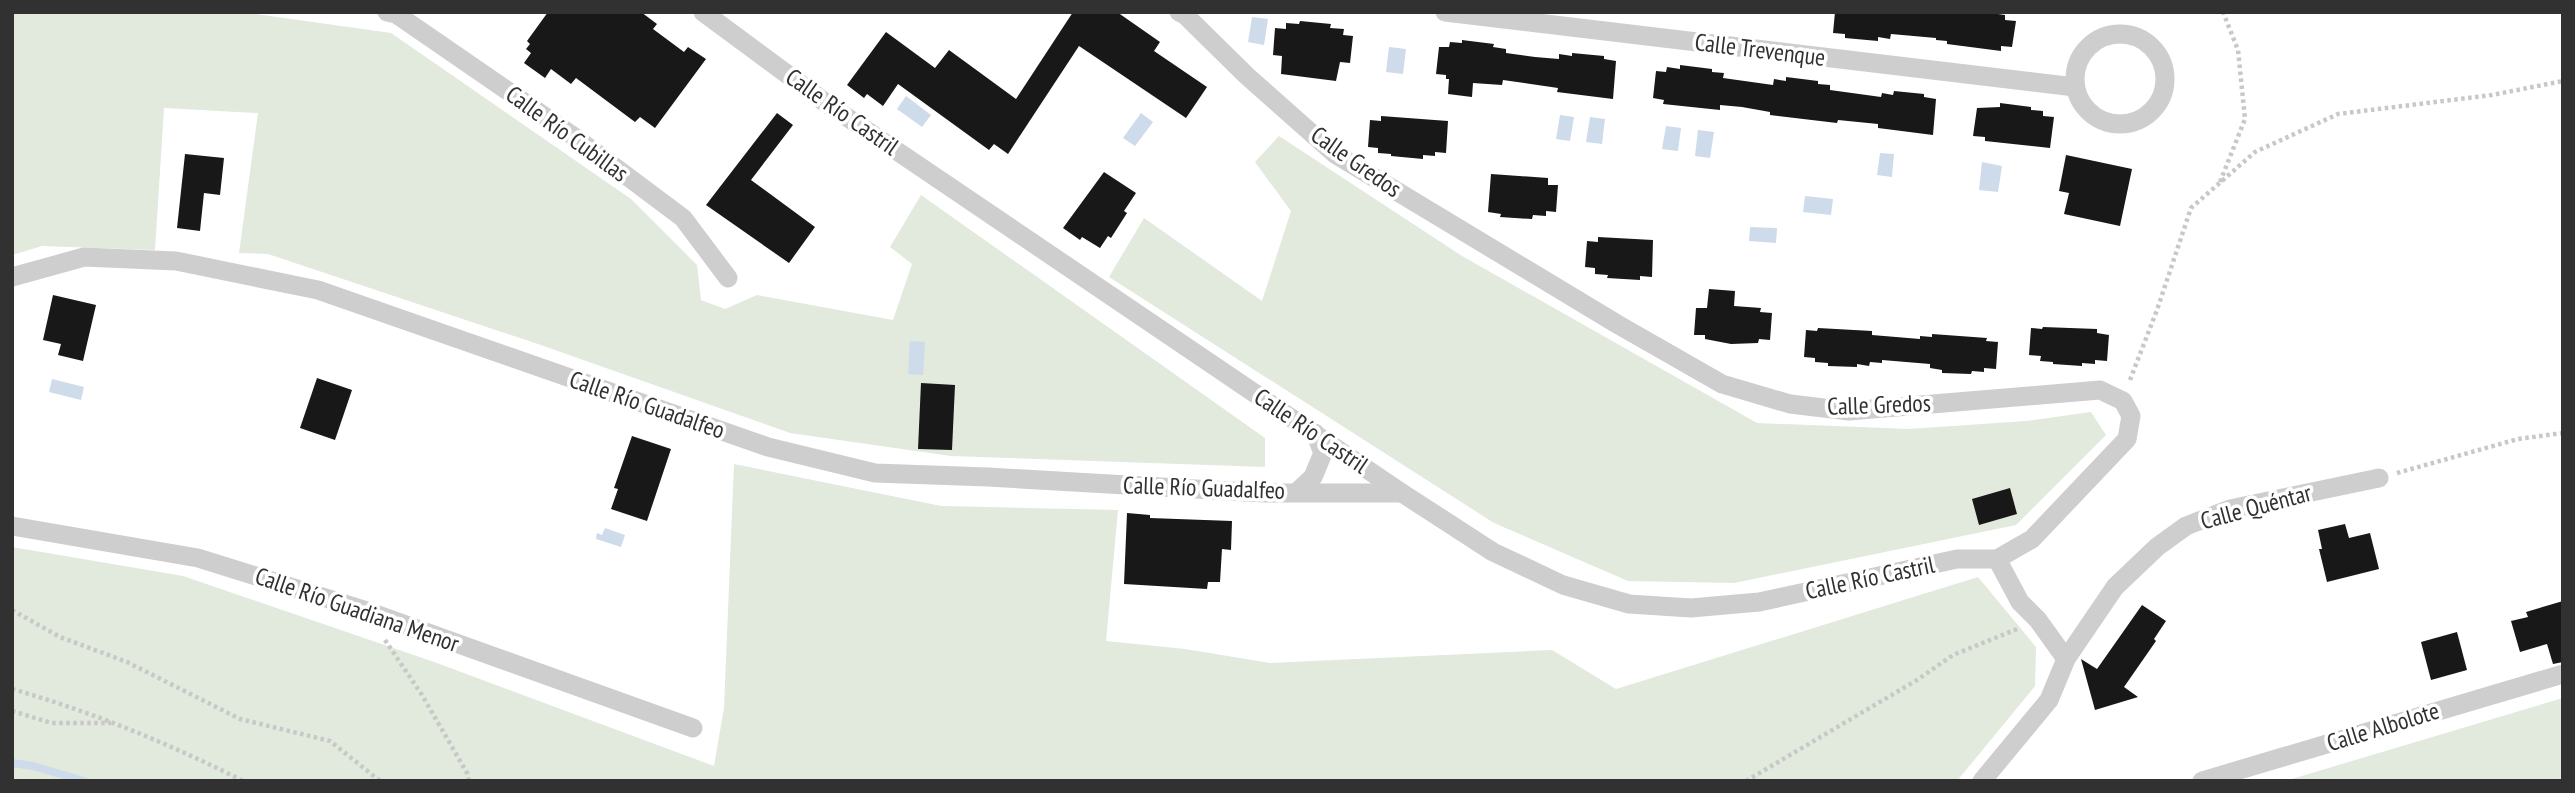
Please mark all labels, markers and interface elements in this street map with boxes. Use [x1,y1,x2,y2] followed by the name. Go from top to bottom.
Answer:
[1693,26,1827,73] street label: Calle Trevenque
[780,61,905,162] street label: Calle Río Castril
[500,79,635,189] street label: Calle Río Cubillas
[1305,119,1408,204] street label: Calle Gredos
[565,363,729,446] street label: Calle Río Guadalfeo
[1248,381,1375,480] street label: Calle Río Castril
[1827,387,1931,422] street label: Calle Gredos
[1122,469,1286,506] street label: Calle Río Guadalfeo
[2197,477,2315,536] street label: Calle Quéntar
[1803,549,1938,606] street label: Calle Río Castril
[251,560,464,659] street label: Calle Río Guadiana Menor
[2323,695,2443,758] street label: Calle Albolote

